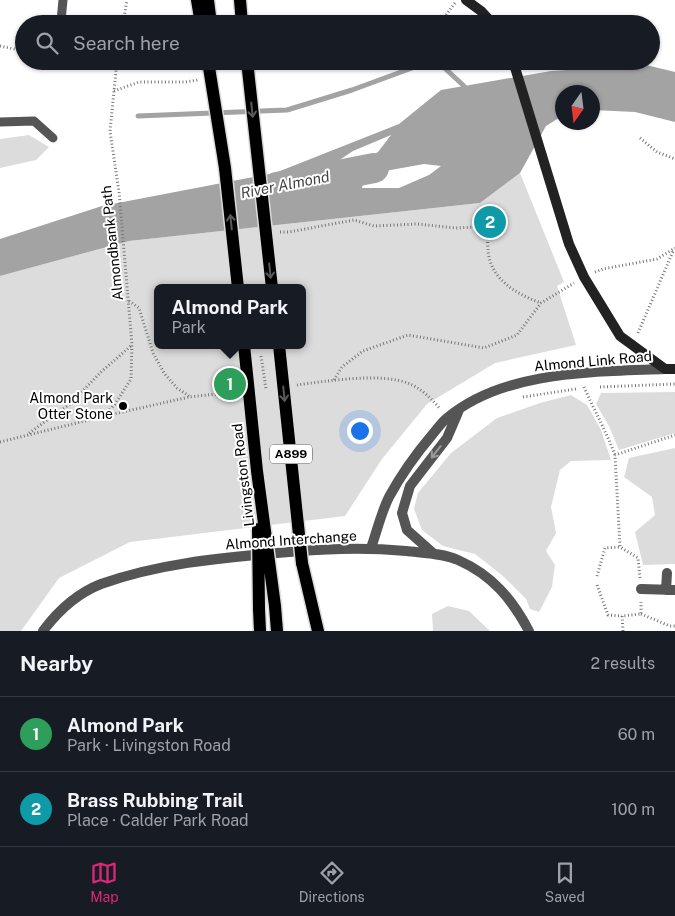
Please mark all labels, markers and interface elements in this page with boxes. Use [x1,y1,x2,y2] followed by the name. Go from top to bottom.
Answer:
[15,15,660,70] search box
[33,29,61,57] icon: search
[73,32,180,54] text: Search here
[555,85,600,130] north arrow
[247,101,257,117] one-way arrow
[239,168,331,201] water label: River Almond
[98,185,126,301] street label: Almondbank Path
[474,203,506,241] pin: 2
[226,214,236,230] one-way arrow
[265,263,275,279] one-way arrow
[154,284,306,349] popup
[172,296,288,318] text: Almond Park
[172,318,206,337] text: Park
[533,348,653,374] street label: Almond Link Road
[214,365,246,403] pin: 1
[279,385,289,401] one-way arrow
[29,390,113,422] place label: Almond Park Otter Stone
[117,400,129,412] marker: Almond Park Otter Stone
[347,418,373,444] your location
[229,423,257,527] street label: Livingston Road
[270,444,312,464] road number: A899
[430,445,441,458] one-way arrow
[225,527,357,553] street label: Almond Interchange
[20,651,93,676] text: Nearby
[590,654,655,673] text: 2 results
[67,714,184,736] text: Almond Park
[33,725,39,744] text: 1
[618,725,655,744] text: 60 m
[67,736,231,755] text: Park · Livingston Road
[67,789,244,811] text: Brass Rubbing Trail
[31,800,41,819] text: 2
[611,800,655,819] text: 100 m
[67,811,249,830] text: Place · Calder Park Road
[90,859,119,905] tab: Map
[299,859,365,905] tab: Directions
[545,859,585,905] tab: Saved

